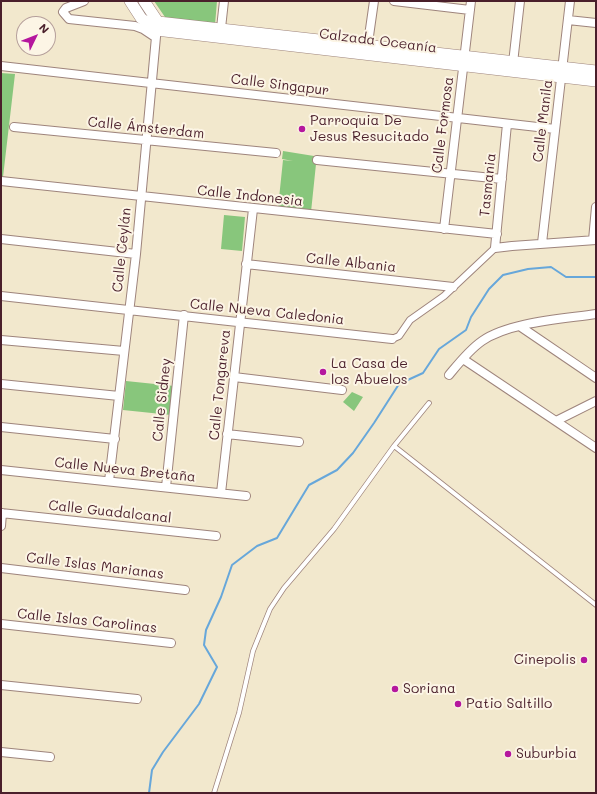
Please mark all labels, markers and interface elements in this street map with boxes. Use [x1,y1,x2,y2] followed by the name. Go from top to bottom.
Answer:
[16,16,56,56] north arrow
[36,20,53,36] text: N
[318,25,438,57] street label: Calzada Oceanía
[230,71,330,99] street label: Calle Singapur
[429,76,457,174] street label: Calle Formosa
[530,79,556,163] street label: Calle Manila
[310,113,429,146] place label: Parroquia De Jesus Resucitado
[87,114,205,142] street label: Calle Ámsterdam
[297,124,307,134] marker: Parroquia De Jesus Resucitado
[476,152,500,218] street label: Tasmania
[196,182,304,210] street label: Calle Indonesia
[109,207,135,293] street label: Calle Ceylán
[305,250,397,276] street label: Calle Albania
[189,296,345,328] street label: Calle Nueva Caledonia
[206,329,234,441] street label: Calle Tongareva
[331,356,408,388] place label: La Casa de los Abuelos
[149,358,175,442] street label: Calle Sidney
[318,367,328,377] marker: La Casa de los Abuelos
[54,454,196,486] street label: Calle Nueva Bretaña
[48,497,172,527] street label: Calle Guadalcanal
[25,549,165,583] street label: Calle Islas Marianas
[16,605,158,637] street label: Calle Islas Carolinas
[514,652,576,668] place label: Cinepolis
[579,655,589,665] marker: Cinepolis
[403,681,456,697] place label: Soriana
[390,684,400,694] marker: Soriana
[466,696,552,712] place label: Patio Saltillo
[453,699,463,709] marker: Patio Saltillo
[516,746,577,762] place label: Suburbia
[503,749,513,759] marker: Suburbia

